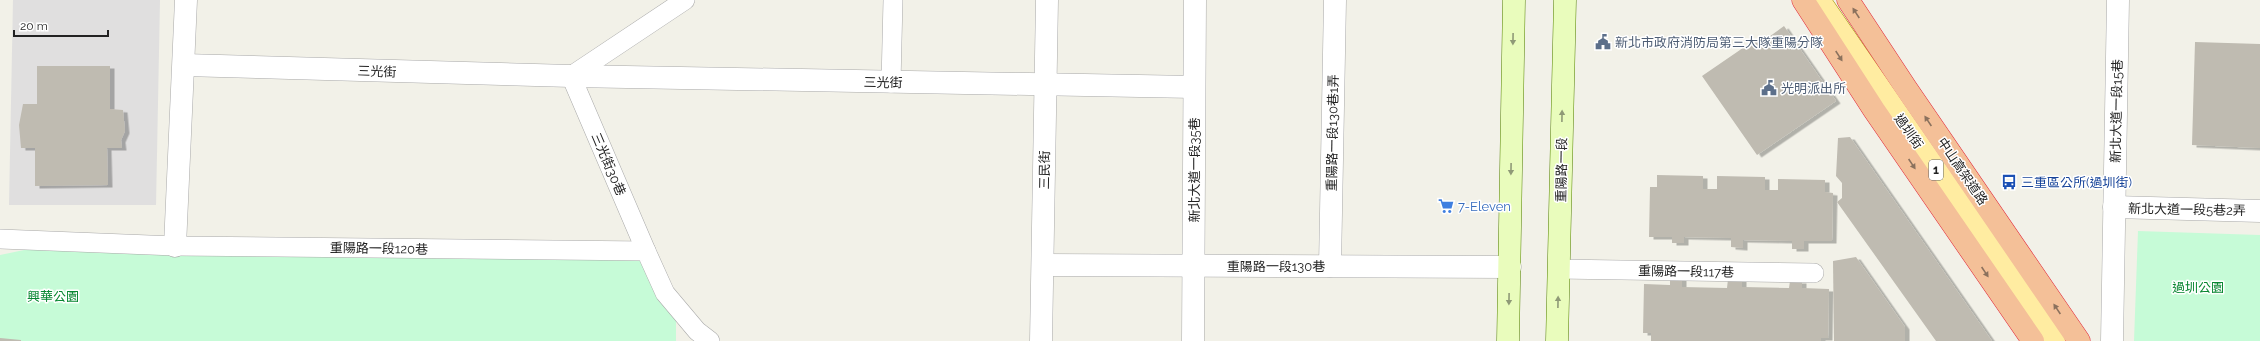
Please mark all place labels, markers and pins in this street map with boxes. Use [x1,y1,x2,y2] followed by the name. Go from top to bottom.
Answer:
[1594,33,1612,51] public building icon: 新北市政府消防局第三大隊重陽分隊
[1615,35,1823,50] place label: 新北市政府消防局第三大隊重陽分隊
[1760,79,1778,97] public building icon: 光明派出所
[1781,81,1846,96] place label: 光明派出所
[2000,173,2018,191] bus stop icon: 三重區公所(過圳街)
[2021,175,2132,190] place label: 三重區公所(過圳街)
[1437,197,1455,215] supermarket icon: 7-Eleven
[1458,199,1511,214] place label: 7-Eleven

